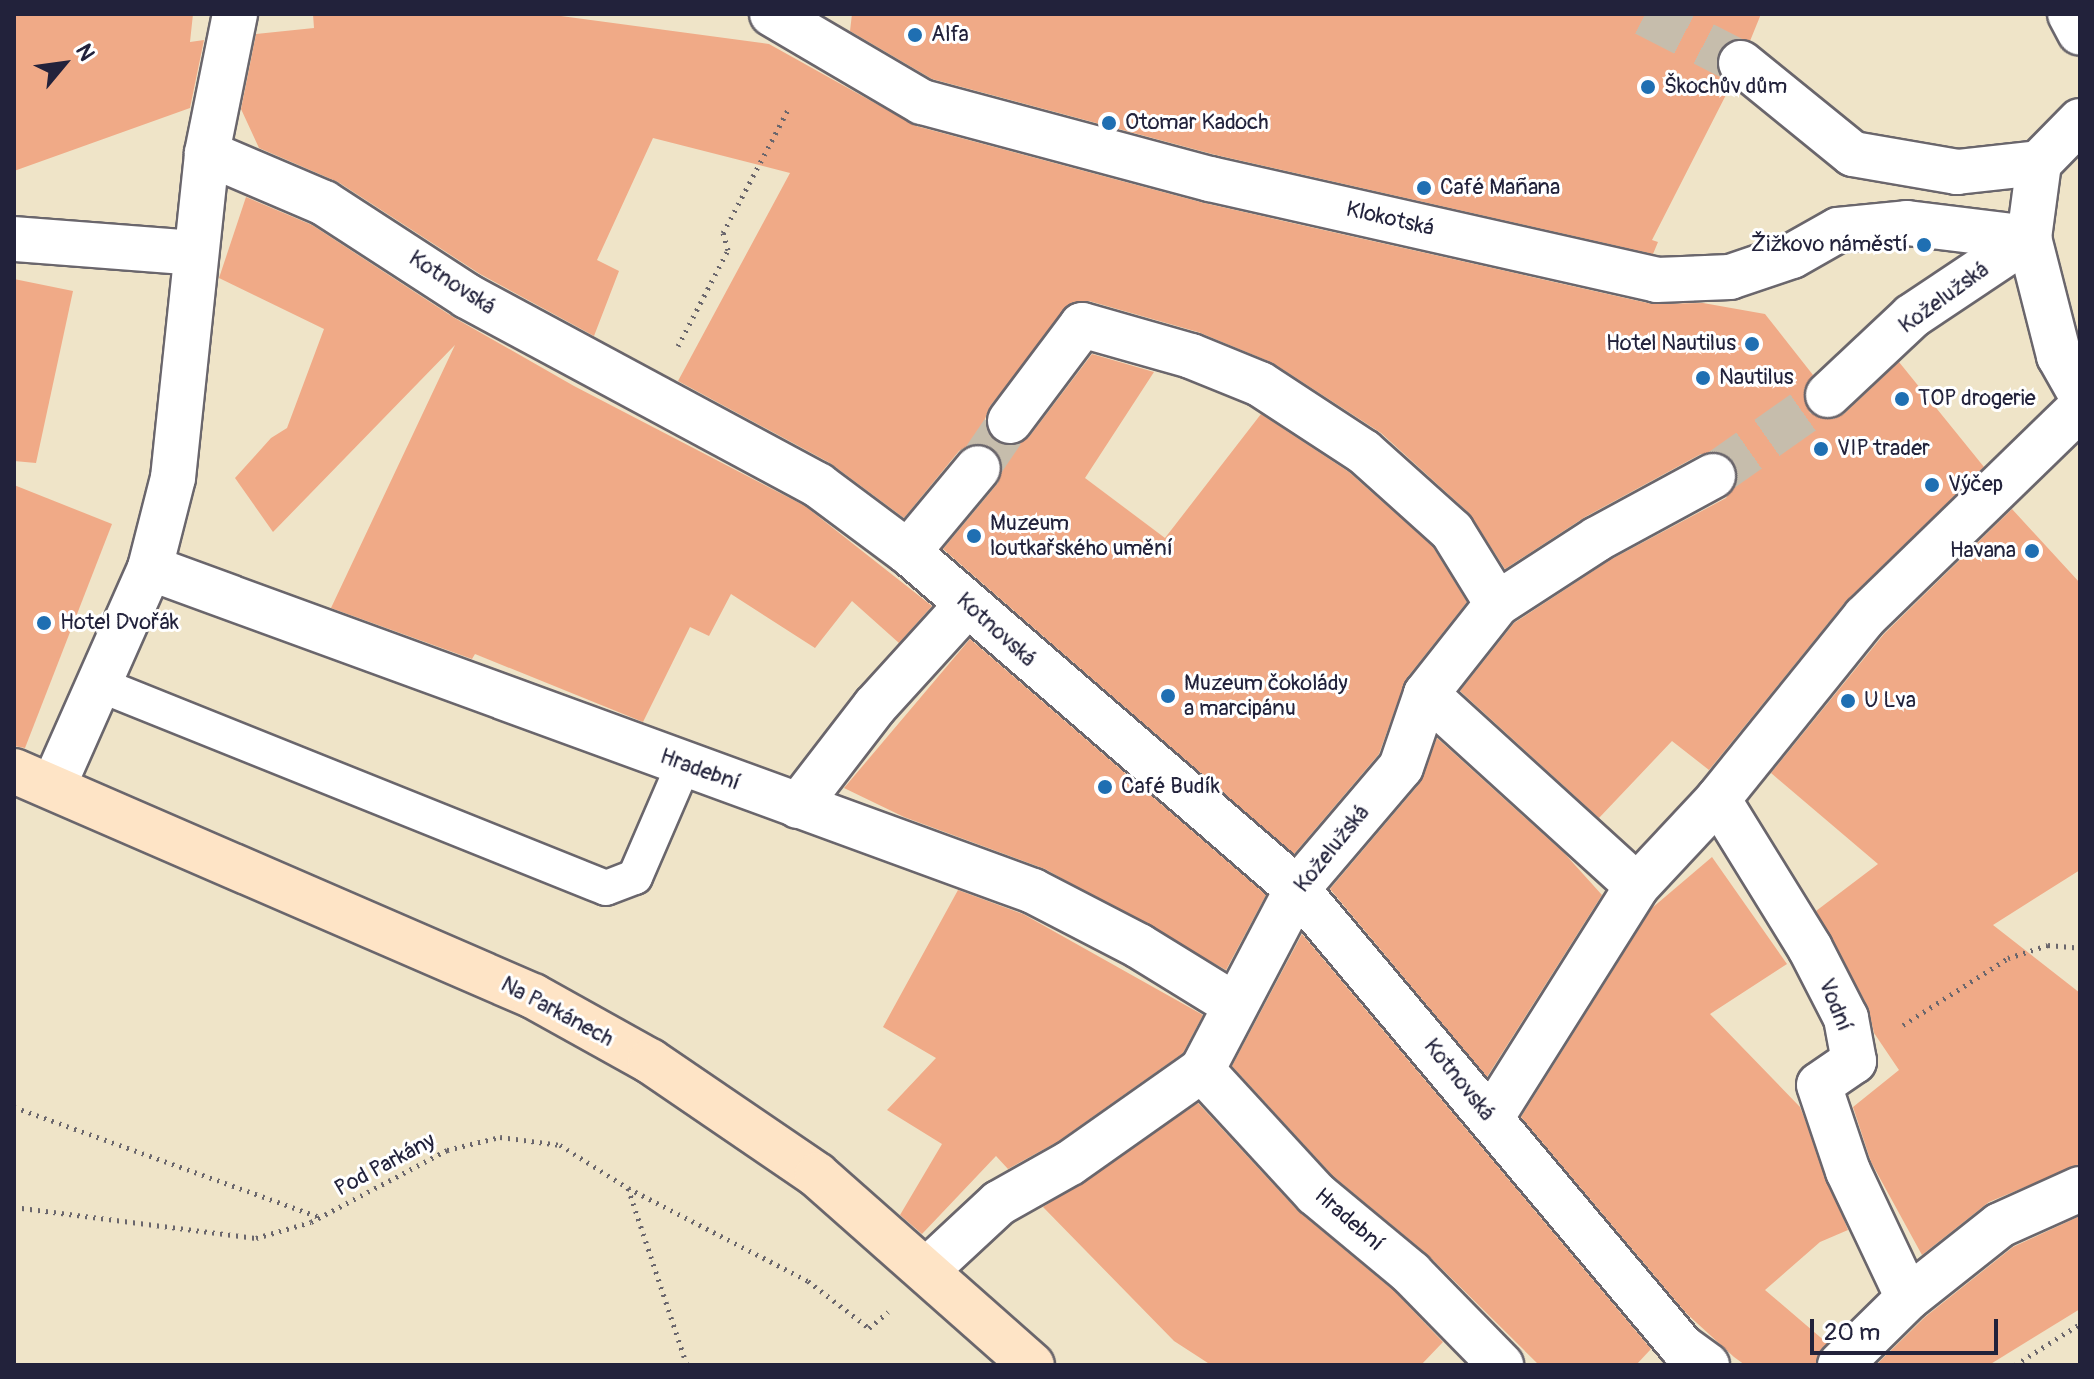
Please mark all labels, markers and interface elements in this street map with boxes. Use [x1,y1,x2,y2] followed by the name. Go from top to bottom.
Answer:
[931,22,969,48] place label: Alfa
[24,24,104,104] north arrow
[906,26,924,44] marker: Alfa
[69,39,101,66] text: N
[1664,74,1787,100] place label: Škochův dům
[1639,78,1657,96] marker: Škochův dům
[1125,110,1269,136] place label: Otomar Kadoch
[1100,114,1118,132] marker: Otomar Kadoch
[1440,175,1560,201] place label: Café Mañana
[1415,179,1433,197] marker: Café Mañana
[1343,196,1437,242] street label: Klokotská
[1751,232,1908,258] place label: Žižkovo náměstí
[1915,236,1933,254] marker: Žižkovo náměstí
[404,245,500,321] street label: Kotnovská
[1894,257,1994,339] street label: Koželužská
[1606,331,1736,357] place label: Hotel Nautilus
[1743,335,1761,353] marker: Hotel Nautilus
[1719,365,1794,391] place label: Nautilus
[1694,369,1712,387] marker: Nautilus
[1918,386,2036,412] place label: TOP drogerie
[1893,390,1911,408] marker: TOP drogerie
[1837,436,1930,462] place label: VIP trader
[1812,440,1830,458] marker: VIP trader
[1948,472,2003,498] place label: Výčep
[1923,476,1941,494] marker: Výčep
[990,510,1173,562] place label: Muzeum loutkařského umění
[965,527,983,545] marker: Muzeum loutkařského umění
[1950,538,2016,564] place label: Havana
[2023,542,2041,560] marker: Havana
[951,587,1041,673] street label: Kotnovská
[60,610,179,636] place label: Hotel Dvořák
[35,614,53,632] marker: Hotel Dvořák
[1184,670,1348,722] place label: Muzeum čokolády a marcipánu
[1159,687,1177,705] marker: Muzeum čokolády a marcipánu
[1864,688,1916,714] place label: U Lva
[1839,692,1857,710] marker: U Lva
[656,743,744,797] street label: Hradební
[1121,774,1220,800] place label: Café Budík
[1096,778,1114,796] marker: Café Budík
[1289,800,1375,898] street label: Koželužská
[496,971,618,1053] street label: Na Parkánech
[1813,975,1857,1035] street label: Vodní
[1418,1034,1500,1126] street label: Kotnovská
[330,1128,440,1202] street label: Pod Parkány
[1309,1183,1389,1257] street label: Hradební
[1814,1303,2002,1353] scale bar
[1824,1318,1880,1347] text: 20 m

